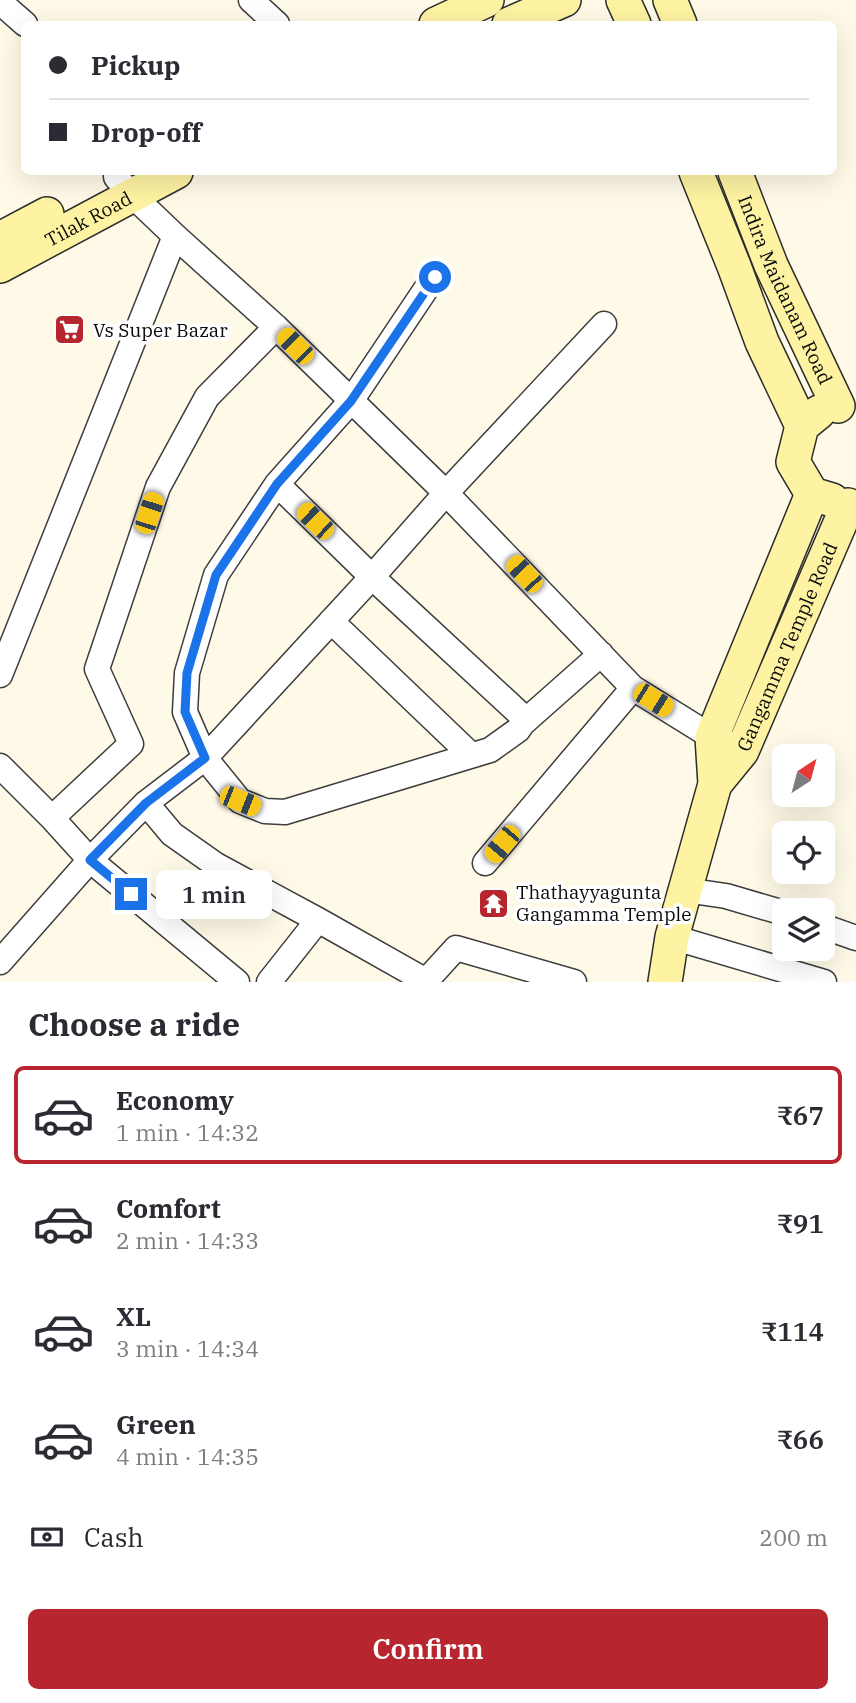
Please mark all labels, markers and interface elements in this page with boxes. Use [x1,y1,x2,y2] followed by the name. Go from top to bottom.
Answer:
[91,48,181,82] text: Pickup
[91,115,202,149] text: Drop-off
[41,186,136,252] street label: Tilak Road
[733,192,838,388] street label: Indira Maidanam Road
[419,261,451,293] route start
[53,313,87,347] supermarket icon: Vs Super Bazar
[93,318,228,342] place label: Vs Super Bazar
[273,324,318,368] car
[133,490,166,536] car
[293,499,338,543] car
[731,539,842,755] street label: Gangamma Temple Road
[502,551,547,597] car
[630,680,677,720] car
[772,744,835,807] north arrow
[772,744,835,961] map controls
[217,783,264,819] car
[481,821,524,867] car
[772,821,835,884] button: locate
[156,870,271,918] callout: 1 min
[115,878,147,910] route end
[182,879,246,909] text: 1 min
[516,880,691,926] place label: Thathayyagunta Gangamma Temple
[476,886,510,920] temple icon: Thathayyagunta Gangamma Temple
[772,898,835,961] button: layers
[28,1003,240,1045] text: Choose a ride
[116,1083,234,1117] text: Economy
[32,1084,95,1147] icon: car
[776,1098,824,1132] text: ₹67
[116,1117,259,1147] text: 1 min · 14:32
[116,1191,221,1225] text: Comfort
[32,1192,95,1255] icon: car
[776,1206,824,1240] text: ₹91
[116,1225,259,1255] text: 2 min · 14:33
[116,1299,151,1333] text: XL
[32,1300,95,1363] icon: car
[761,1314,824,1348] text: ₹114
[116,1333,259,1363] text: 3 min · 14:34
[116,1407,196,1441] text: Green
[32,1408,95,1471] icon: car
[776,1422,824,1456] text: ₹66
[116,1441,259,1471] text: 4 min · 14:35
[28,1518,66,1556] icon: cash
[84,1520,144,1554] text: Cash
[759,1522,828,1552] text: 200 m
[28,1609,828,1689] button: Confirm

